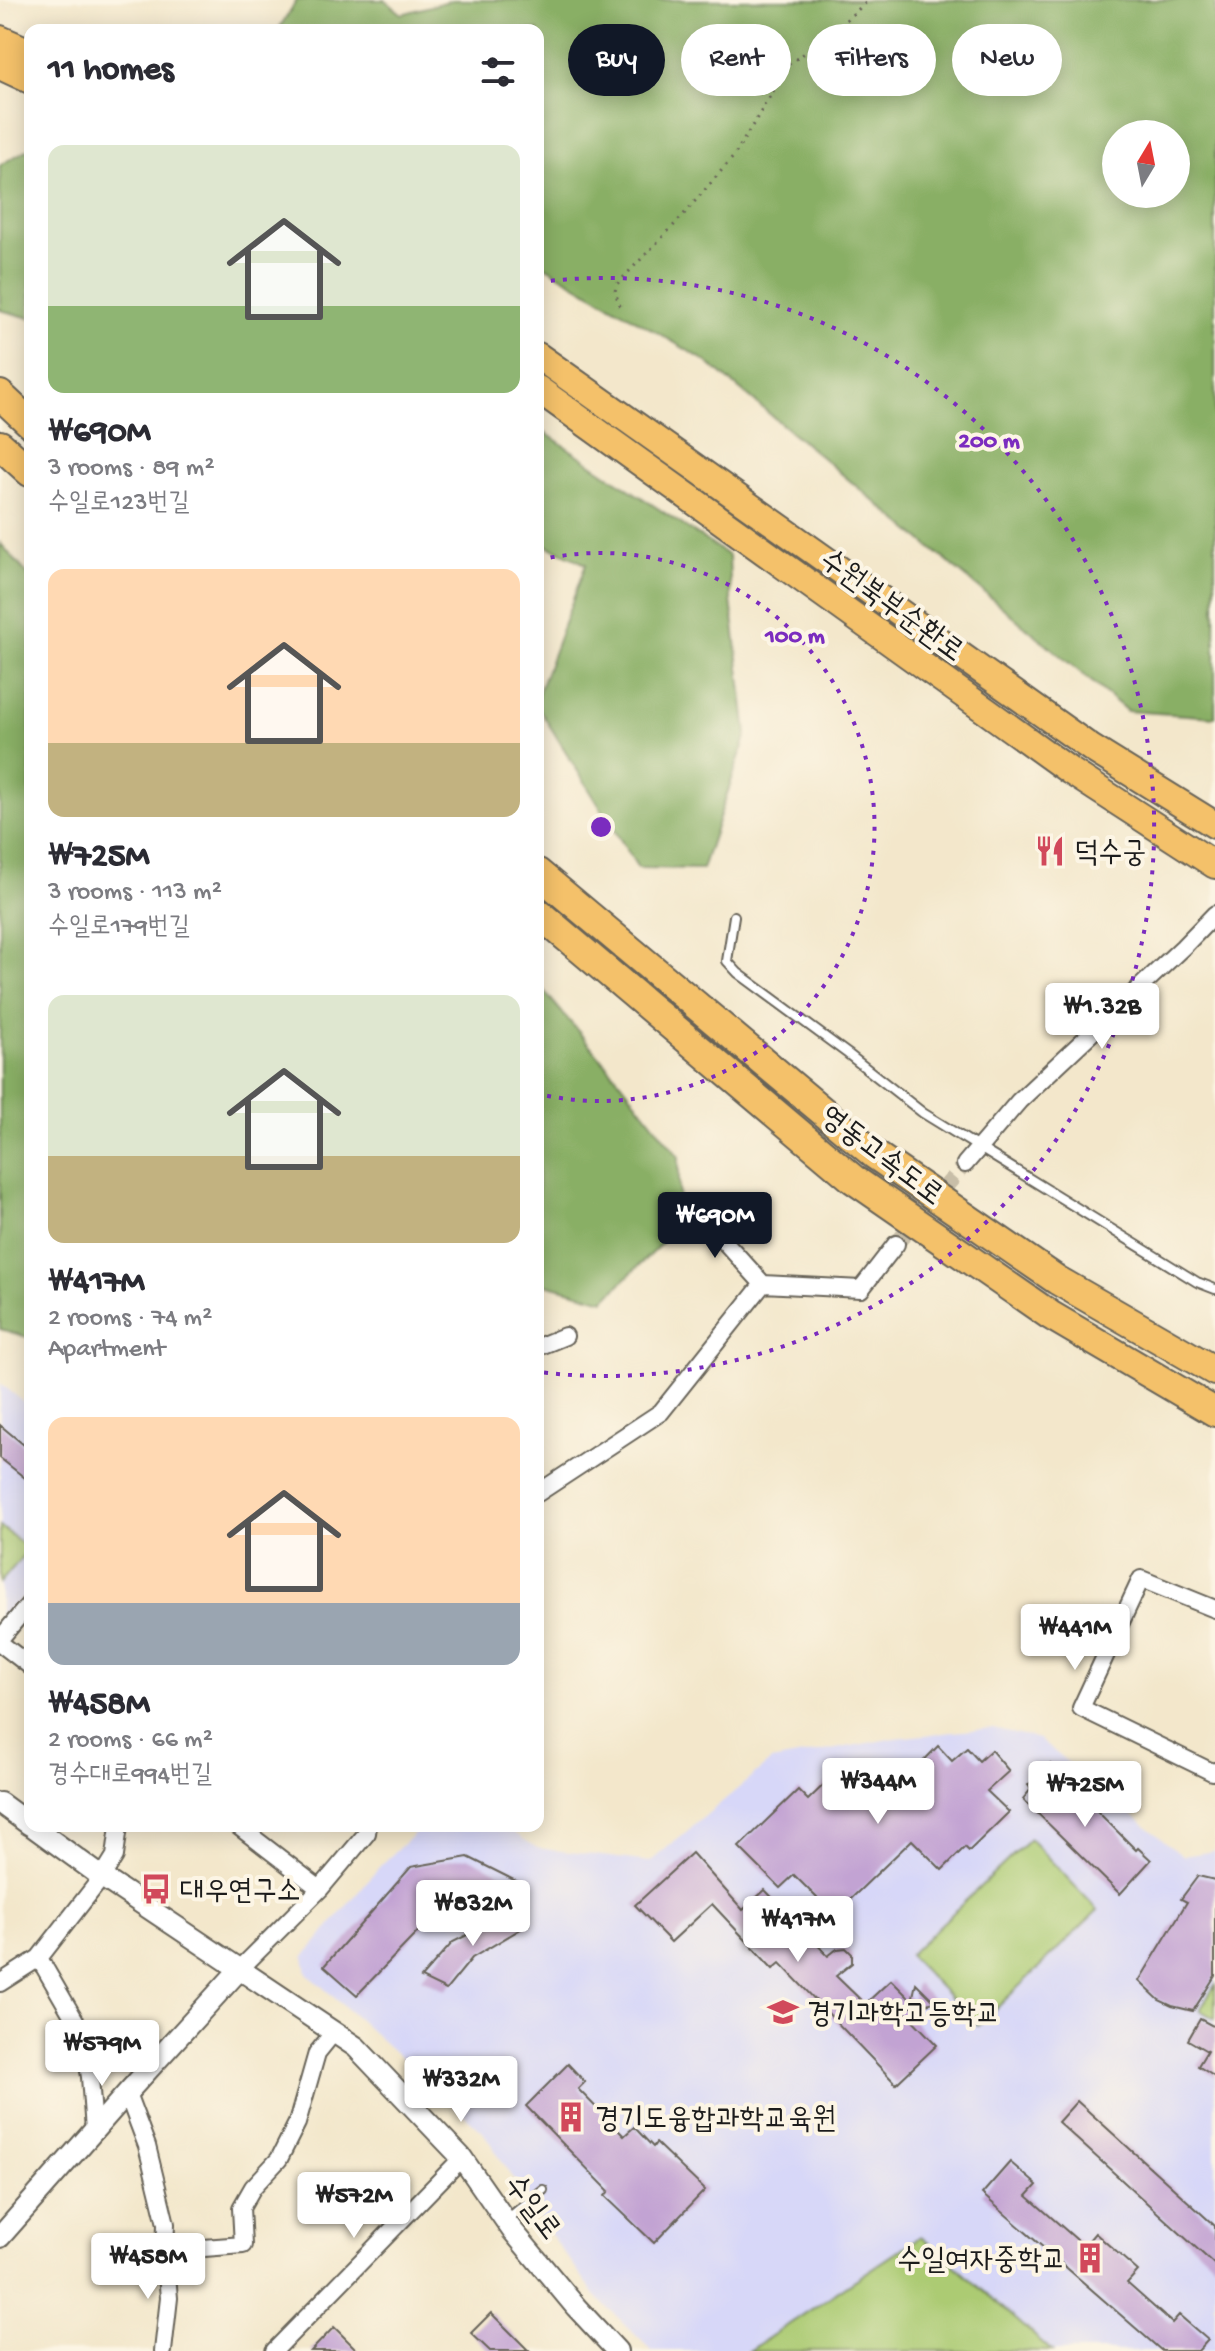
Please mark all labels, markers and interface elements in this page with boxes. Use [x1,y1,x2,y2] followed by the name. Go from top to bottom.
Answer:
[568,24,665,96] chip: Buy
[681,24,791,96] chip: Rent
[807,24,936,96] chip: Filters
[952,24,1062,96] chip: New
[476,50,520,94] icon: filters
[48,52,174,92] text: 11 homes
[1102,120,1190,208] north arrow
[1102,120,1190,208] map controls
[212,197,356,341] icon: home
[48,414,150,454] text: ₩690M
[958,428,1020,457] text: 200 m
[48,454,215,485] text: 3 rooms · 89 m²
[48,489,189,520] text: 수일로123번길
[812,543,970,671] street label: 수원북부순환로
[212,621,356,765] icon: home
[764,623,825,652] text: 100 m
[587,813,615,841] centre of rings
[1033,834,1067,868] restaurant icon: 덕수궁
[48,838,149,878] text: ₩725M
[1074,838,1146,873] place label: 덕수궁
[48,878,222,909] text: 3 rooms · 113 m²
[48,913,190,944] text: 수일로179번길
[1037,983,1167,1051] pin: ₩1.32B
[1063,993,1141,1024] text: ₩1.32B
[212,1047,356,1191] icon: home
[812,1100,949,1215] street label: 영동고속도로
[659,1192,771,1260] pin: ₩690M
[676,1202,754,1233] text: ₩690M
[48,1264,144,1304] text: ₩417M
[48,1304,212,1335] text: 2 rooms · 74 m²
[48,1335,165,1366] text: Apartment
[212,1469,356,1613] icon: home
[1019,1604,1131,1672] pin: ₩441M
[1039,1614,1111,1645] text: ₩441M
[48,1686,150,1726] text: ₩458M
[48,1726,213,1757] text: 2 rooms · 66 m²
[822,1758,934,1826] pin: ₩344M
[48,1761,212,1792] text: 경수대로994번길
[1029,1761,1141,1829] pin: ₩725M
[840,1768,916,1799] text: ₩344M
[1046,1771,1124,1802] text: ₩725M
[139,1872,173,1906] bus stop icon: 대우연구소
[180,1876,301,1911] place label: 대우연구소
[417,1880,529,1948] pin: ₩832M
[434,1890,512,1921] text: ₩832M
[742,1896,854,1964] pin: ₩417M
[761,1906,835,1937] text: ₩417M
[766,1995,800,2029] school or university icon: 경기과학고등학교
[807,1999,1000,2034] place label: 경기과학고등학교
[46,2020,158,2088] pin: ₩579M
[63,2030,141,2061] text: ₩579M
[405,2056,517,2124] pin: ₩332M
[422,2066,500,2097] text: ₩332M
[554,2100,588,2134] building icon: 경기도융합과학교육원
[595,2104,836,2139] place label: 경기도융합과학교육원
[495,2169,566,2248] street label: 수일로
[298,2172,410,2240] pin: ₩572M
[315,2182,393,2213] text: ₩572M
[92,2233,204,2301] pin: ₩458M
[1073,2241,1107,2275] building icon: 수일여자중학교
[109,2243,187,2274] text: ₩458M
[897,2245,1066,2280] place label: 수일여자중학교

